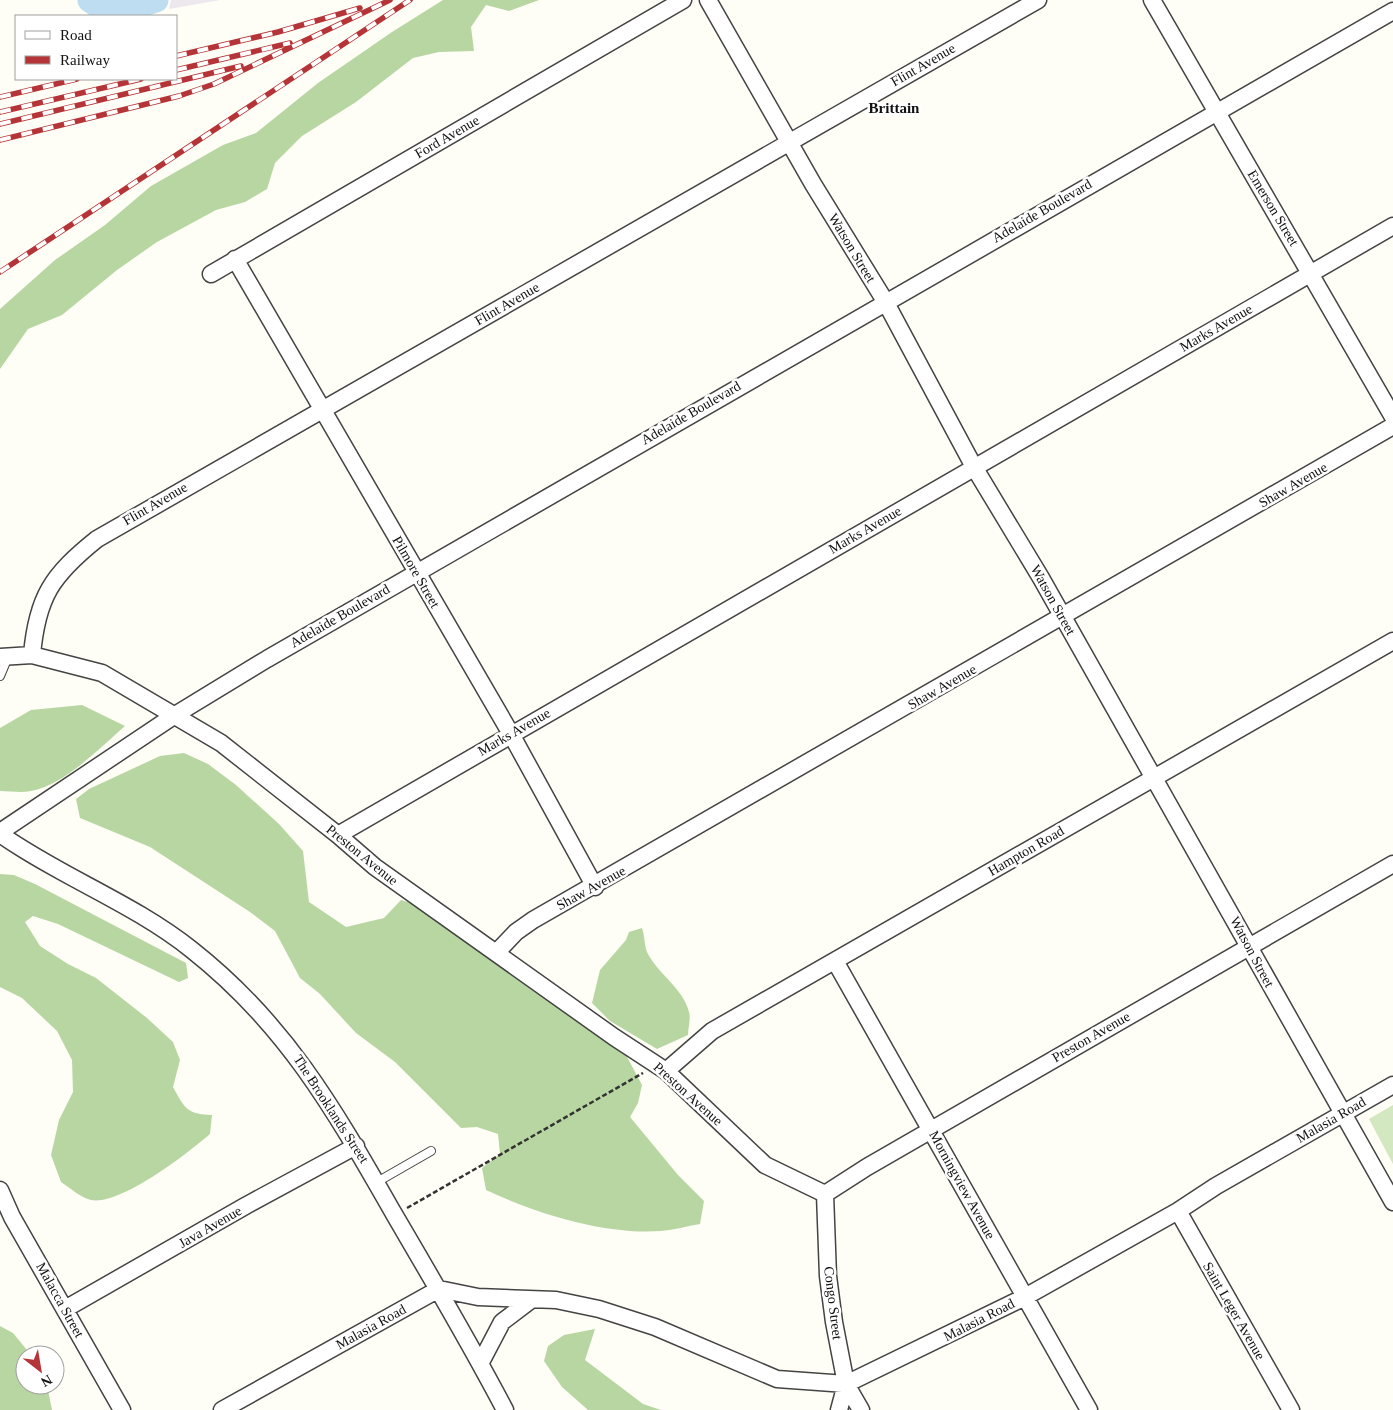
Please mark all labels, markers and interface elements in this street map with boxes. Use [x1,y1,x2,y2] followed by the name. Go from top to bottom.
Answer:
[15,15,178,80] legend
[60,27,92,43] text: Road
[888,41,958,89] street label: Flint Avenue
[60,52,110,68] text: Railway
[869,100,920,116] district label: Brittain
[412,113,482,161] street label: Ford Avenue
[1244,167,1302,249] street label: Emerson Street
[990,176,1094,246] street label: Adelaide Boulevard
[826,211,879,285] street label: Watson Street
[472,280,542,328] street label: Flint Avenue
[1177,301,1255,355] street label: Marks Avenue
[639,378,743,448] street label: Adelaide Boulevard
[1256,459,1330,511] street label: Shaw Avenue
[120,480,190,528] street label: Flint Avenue
[826,503,904,557] street label: Marks Avenue
[389,533,443,611] street label: Pilmore Street
[1028,562,1078,638] street label: Watson Street
[288,581,392,651] street label: Adelaide Boulevard
[905,661,979,713] street label: Shaw Avenue
[475,705,553,759] street label: Marks Avenue
[323,822,401,888] street label: Preston Avenue
[985,823,1067,879] street label: Hampton Road
[554,863,628,913] street label: Shaw Avenue
[1227,914,1277,990] street label: Watson Street
[1049,1009,1133,1065] street label: Preston Avenue
[290,1052,372,1166] street label: The Brooklands Street
[651,1059,725,1129] street label: Preston Avenue
[1294,1094,1368,1146] street label: Malasia Road
[926,1128,998,1242] street label: Morningview Avenue
[176,1203,244,1251] street label: Java Avenue
[33,1260,87,1340] street label: Malacca Street
[1200,1260,1268,1362] street label: Saint Leger Avenue
[821,1266,845,1340] street label: Congo Street
[941,1296,1017,1344] street label: Malasia Road
[334,1302,408,1352] street label: Malasia Road
[15,1345,65,1395] north arrow
[38,1372,55,1390] text: N

